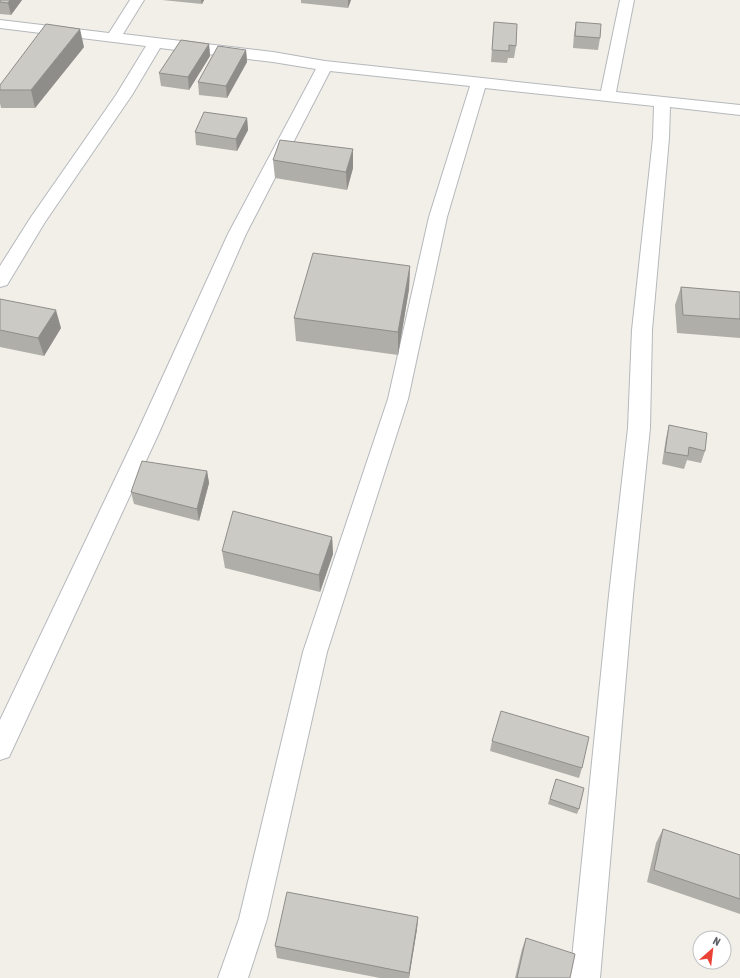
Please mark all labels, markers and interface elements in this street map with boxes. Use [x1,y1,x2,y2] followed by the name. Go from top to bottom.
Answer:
[692,930,732,970] north arrow
[711,934,722,948] text: N

